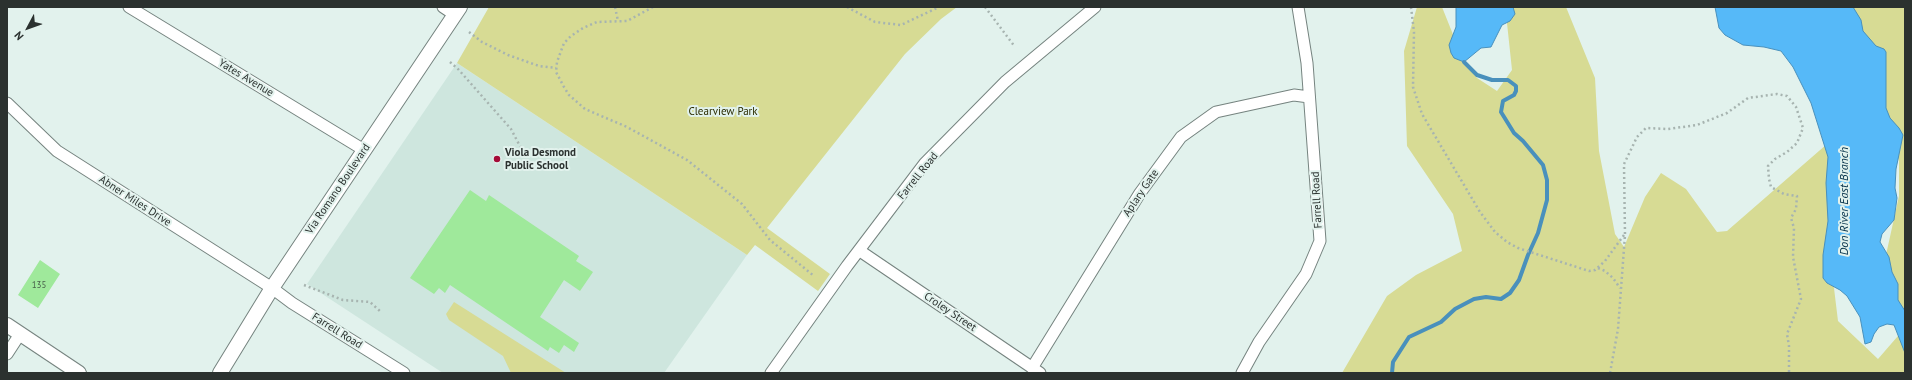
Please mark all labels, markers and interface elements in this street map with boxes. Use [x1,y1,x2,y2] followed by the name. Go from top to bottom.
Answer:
[8,8,48,48] north arrow
[11,29,27,43] text: N
[216,56,276,100] street label: Yates Avenue
[688,105,758,119] park label: Clearview Park
[303,141,373,237] street label: Via Romano Boulevard
[505,146,576,172] place label: Viola Desmond Public School
[1838,147,1852,255] water label: Don River East Branch
[895,150,941,202] street label: Farrell Road
[492,154,502,164] marker: Viola Desmond Public School
[1120,167,1162,219] street label: Aplary Gate
[1309,171,1325,229] street label: Farrell Road
[96,173,174,229] street label: Abner Miles Drive
[32,280,46,290] house number: 135
[921,290,979,334] street label: Croley Street
[309,310,365,352] street label: Farrell Road

